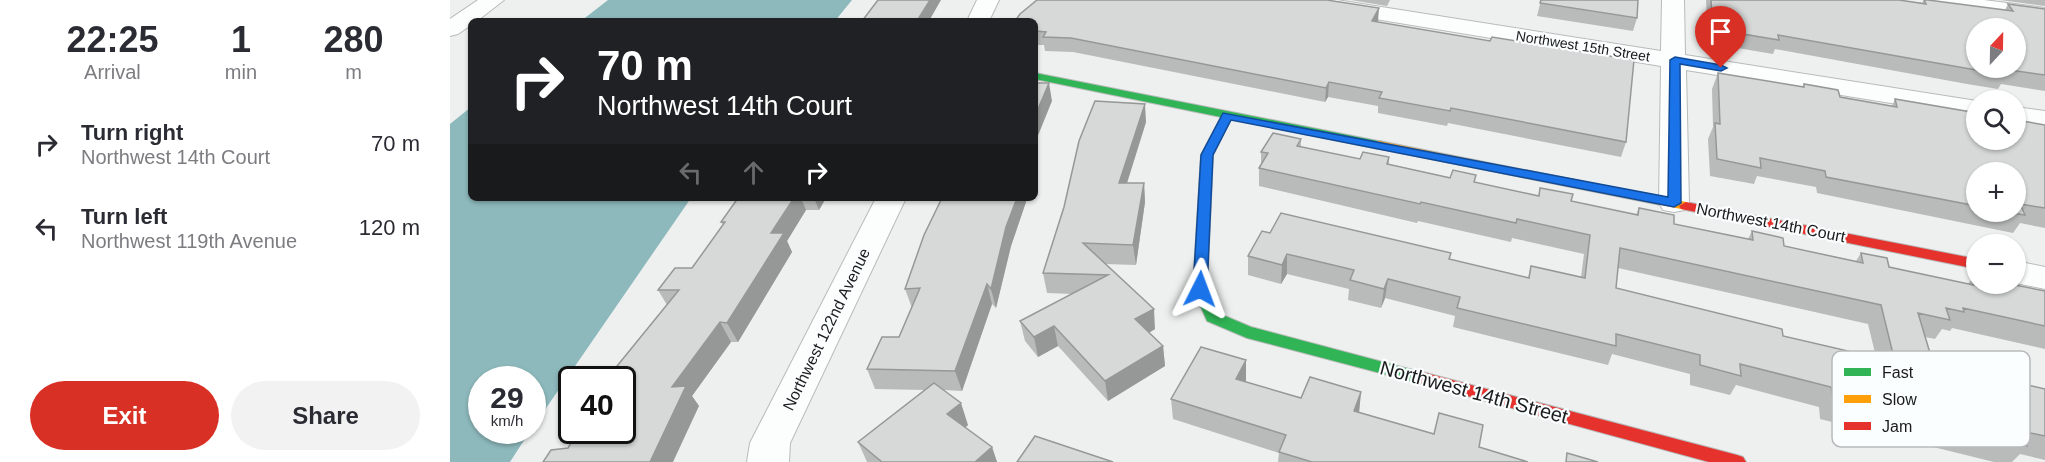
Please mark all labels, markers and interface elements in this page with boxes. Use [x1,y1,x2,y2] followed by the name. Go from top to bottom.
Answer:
[1695,6,1746,68] pin
[1704,15,1737,48] icon: arrive
[1966,18,2026,78] north arrow
[1966,18,2026,294] map controls
[66,19,158,60] text: 22:25
[231,19,251,60] text: 1
[323,19,384,60] text: 280
[1515,28,1651,65] street label: Northwest 15th Street
[498,42,576,120] icon: right
[597,42,693,89] text: 70 m
[84,61,141,83] text: Arrival
[225,61,257,83] text: min
[345,61,362,83] text: m
[1966,90,2026,150] button: search
[597,91,852,121] text: Northwest 14th Court
[81,120,183,145] text: Turn right
[30,128,63,161] icon: right
[371,131,420,156] text: 70 m
[81,146,270,168] text: Northwest 14th Court
[674,156,707,189] icon: left
[737,156,770,189] icon: ahead
[800,156,833,189] icon: right
[1966,162,2026,222] button: +
[1695,200,1847,245] street label: Northwest 14th Court
[81,204,167,229] text: Turn left
[30,212,63,245] icon: left
[359,215,420,240] text: 120 m
[81,230,297,252] text: Northwest 119th Avenue
[1966,234,2026,294] button: −
[780,245,873,413] street label: Northwest 122nd Avenue
[1168,257,1232,321] position arrow
[1832,351,2030,447] legend
[1378,356,1571,428] street label: Northwest 14th Street
[1882,364,1914,381] text: Fast
[558,366,636,444] speed limit sign: 40
[30,381,219,450] button: Exit
[231,381,420,450] button: Share
[490,381,524,414] text: 29
[1882,391,1917,408] text: Slow
[491,412,523,429] text: km/h
[1882,418,1912,435] text: Jam

